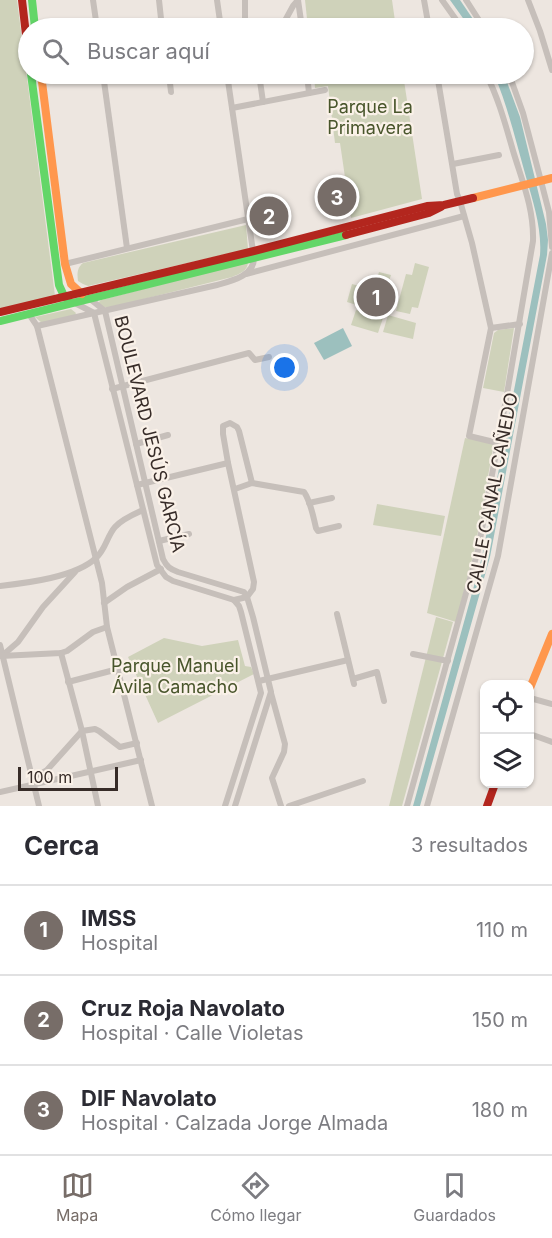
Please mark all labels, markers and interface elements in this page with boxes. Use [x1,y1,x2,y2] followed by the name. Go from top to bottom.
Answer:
[18,18,534,84] search box
[39,35,72,68] icon: search
[87,38,210,64] text: Buscar aquí
[327,96,413,138] park label: Parque La Primavera
[318,174,356,220] pin: 3
[250,194,288,238] pin: 2
[356,274,395,320] pin: 1
[110,313,191,555] street label: BOULEVARD JESÚS GARCÍA
[270,353,299,382] your location
[461,391,522,595] street label: CALLE CANAL CAÑEDO
[111,655,239,697] park label: Parque Manuel Ávila Camacho
[480,680,534,788] map controls
[480,680,534,734] button: locate
[480,734,534,788] button: layers
[18,764,118,792] scale bar
[27,767,72,787] text: 100 m
[24,830,99,861] text: Cerca
[411,833,528,857] text: 3 resultados
[81,905,136,931] text: IMSS
[39,918,48,942] text: 1
[476,918,528,942] text: 110 m
[81,931,158,955] text: Hospital
[81,995,285,1021] text: Cruz Roja Navolato
[37,1008,50,1032] text: 2
[472,1008,528,1032] text: 150 m
[81,1021,304,1045] text: Hospital · Calle Violetas
[81,1085,217,1111] text: DIF Navolato
[37,1098,50,1122] text: 3
[472,1098,528,1122] text: 180 m
[81,1111,388,1135] text: Hospital · Calzada Jorge Almada
[56,1169,98,1225] tab: Mapa
[210,1169,301,1225] tab: Cómo llegar
[413,1169,496,1225] tab: Guardados

